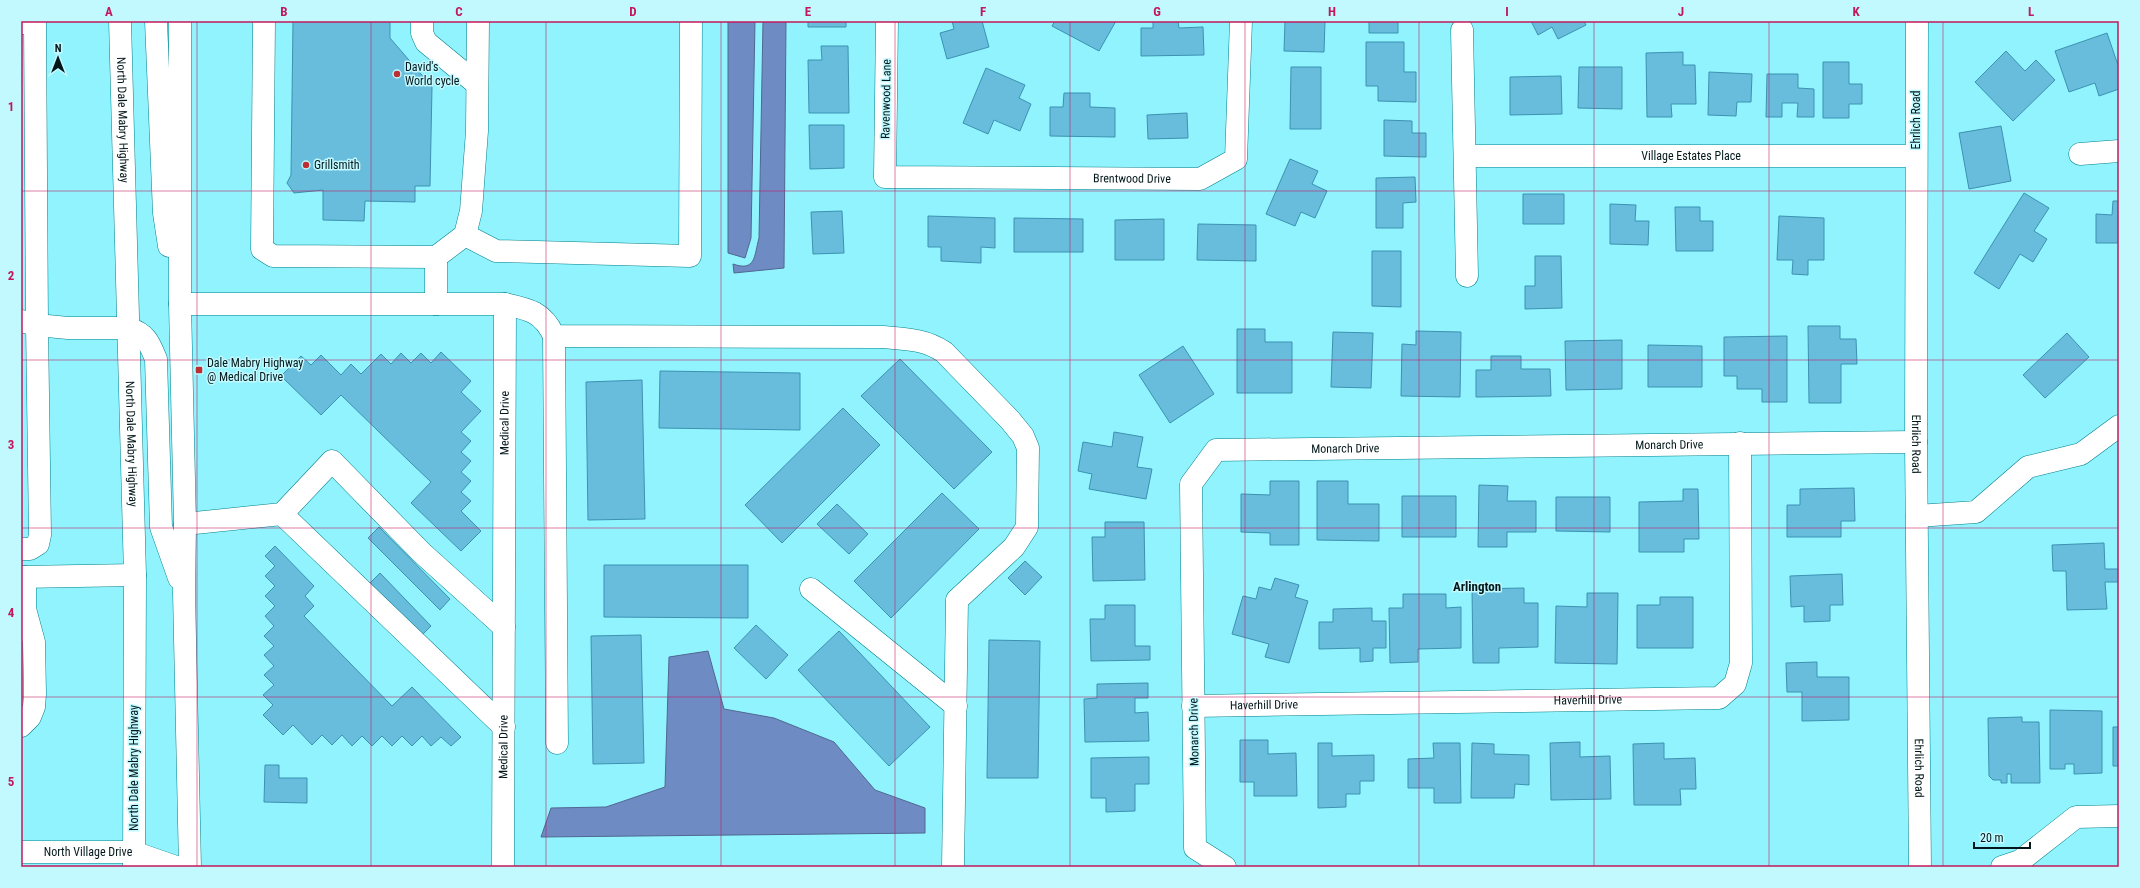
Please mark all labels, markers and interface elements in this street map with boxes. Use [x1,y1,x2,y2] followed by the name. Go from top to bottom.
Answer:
[105,4,113,19] text: A
[280,4,288,19] text: B
[455,4,463,19] text: C
[629,4,637,19] text: D
[805,4,812,19] text: E
[980,4,986,19] text: F
[1153,4,1161,19] text: G
[1328,4,1336,19] text: H
[1505,4,1509,19] text: I
[1678,4,1684,19] text: J
[1852,4,1860,19] text: K
[2028,4,2034,19] text: L
[38,38,78,78] north arrow
[55,42,62,55] text: N
[114,57,131,183] street label: North Dale Mabry Highway
[878,59,894,139] street label: Ravenwood Lane
[405,60,460,88] place label: David's World cycle
[392,69,402,79] marker: David's World cycle
[1909,90,1923,150] street label: Ehrlich Road
[8,99,14,114] text: 1
[1641,149,1741,163] street label: Village Estates Place
[314,158,360,172] place label: Grillsmith
[301,160,311,170] marker: Grillsmith
[1093,171,1171,186] street label: Brentwood Drive
[8,268,15,283] text: 2
[207,356,303,384] place label: Dale Mabry Highway @ Medical Drive
[194,365,204,375] marker: Dale Mabry Highway @ Medical Drive
[123,381,140,507] street label: North Dale Mabry Highway
[497,390,512,455] street label: Medical Drive
[1909,414,1923,474] street label: Ehrlich Road
[8,437,14,452] text: 3
[1635,437,1704,452] street label: Monarch Drive
[1311,441,1380,456] street label: Monarch Drive
[1453,579,1501,594] district label: Arlington
[8,605,15,620] text: 4
[1554,692,1623,708] street label: Haverhill Drive
[1186,697,1202,766] street label: Monarch Drive
[1230,697,1299,712] street label: Haverhill Drive
[127,705,141,831] street label: North Dale Mabry Highway
[496,714,511,779] street label: Medical Drive
[1912,738,1926,798] street label: Ehrlich Road
[8,774,15,789] text: 5
[1974,824,2030,850] scale bar
[1980,831,2004,845] text: 20 m
[44,845,133,859] street label: North Village Drive

